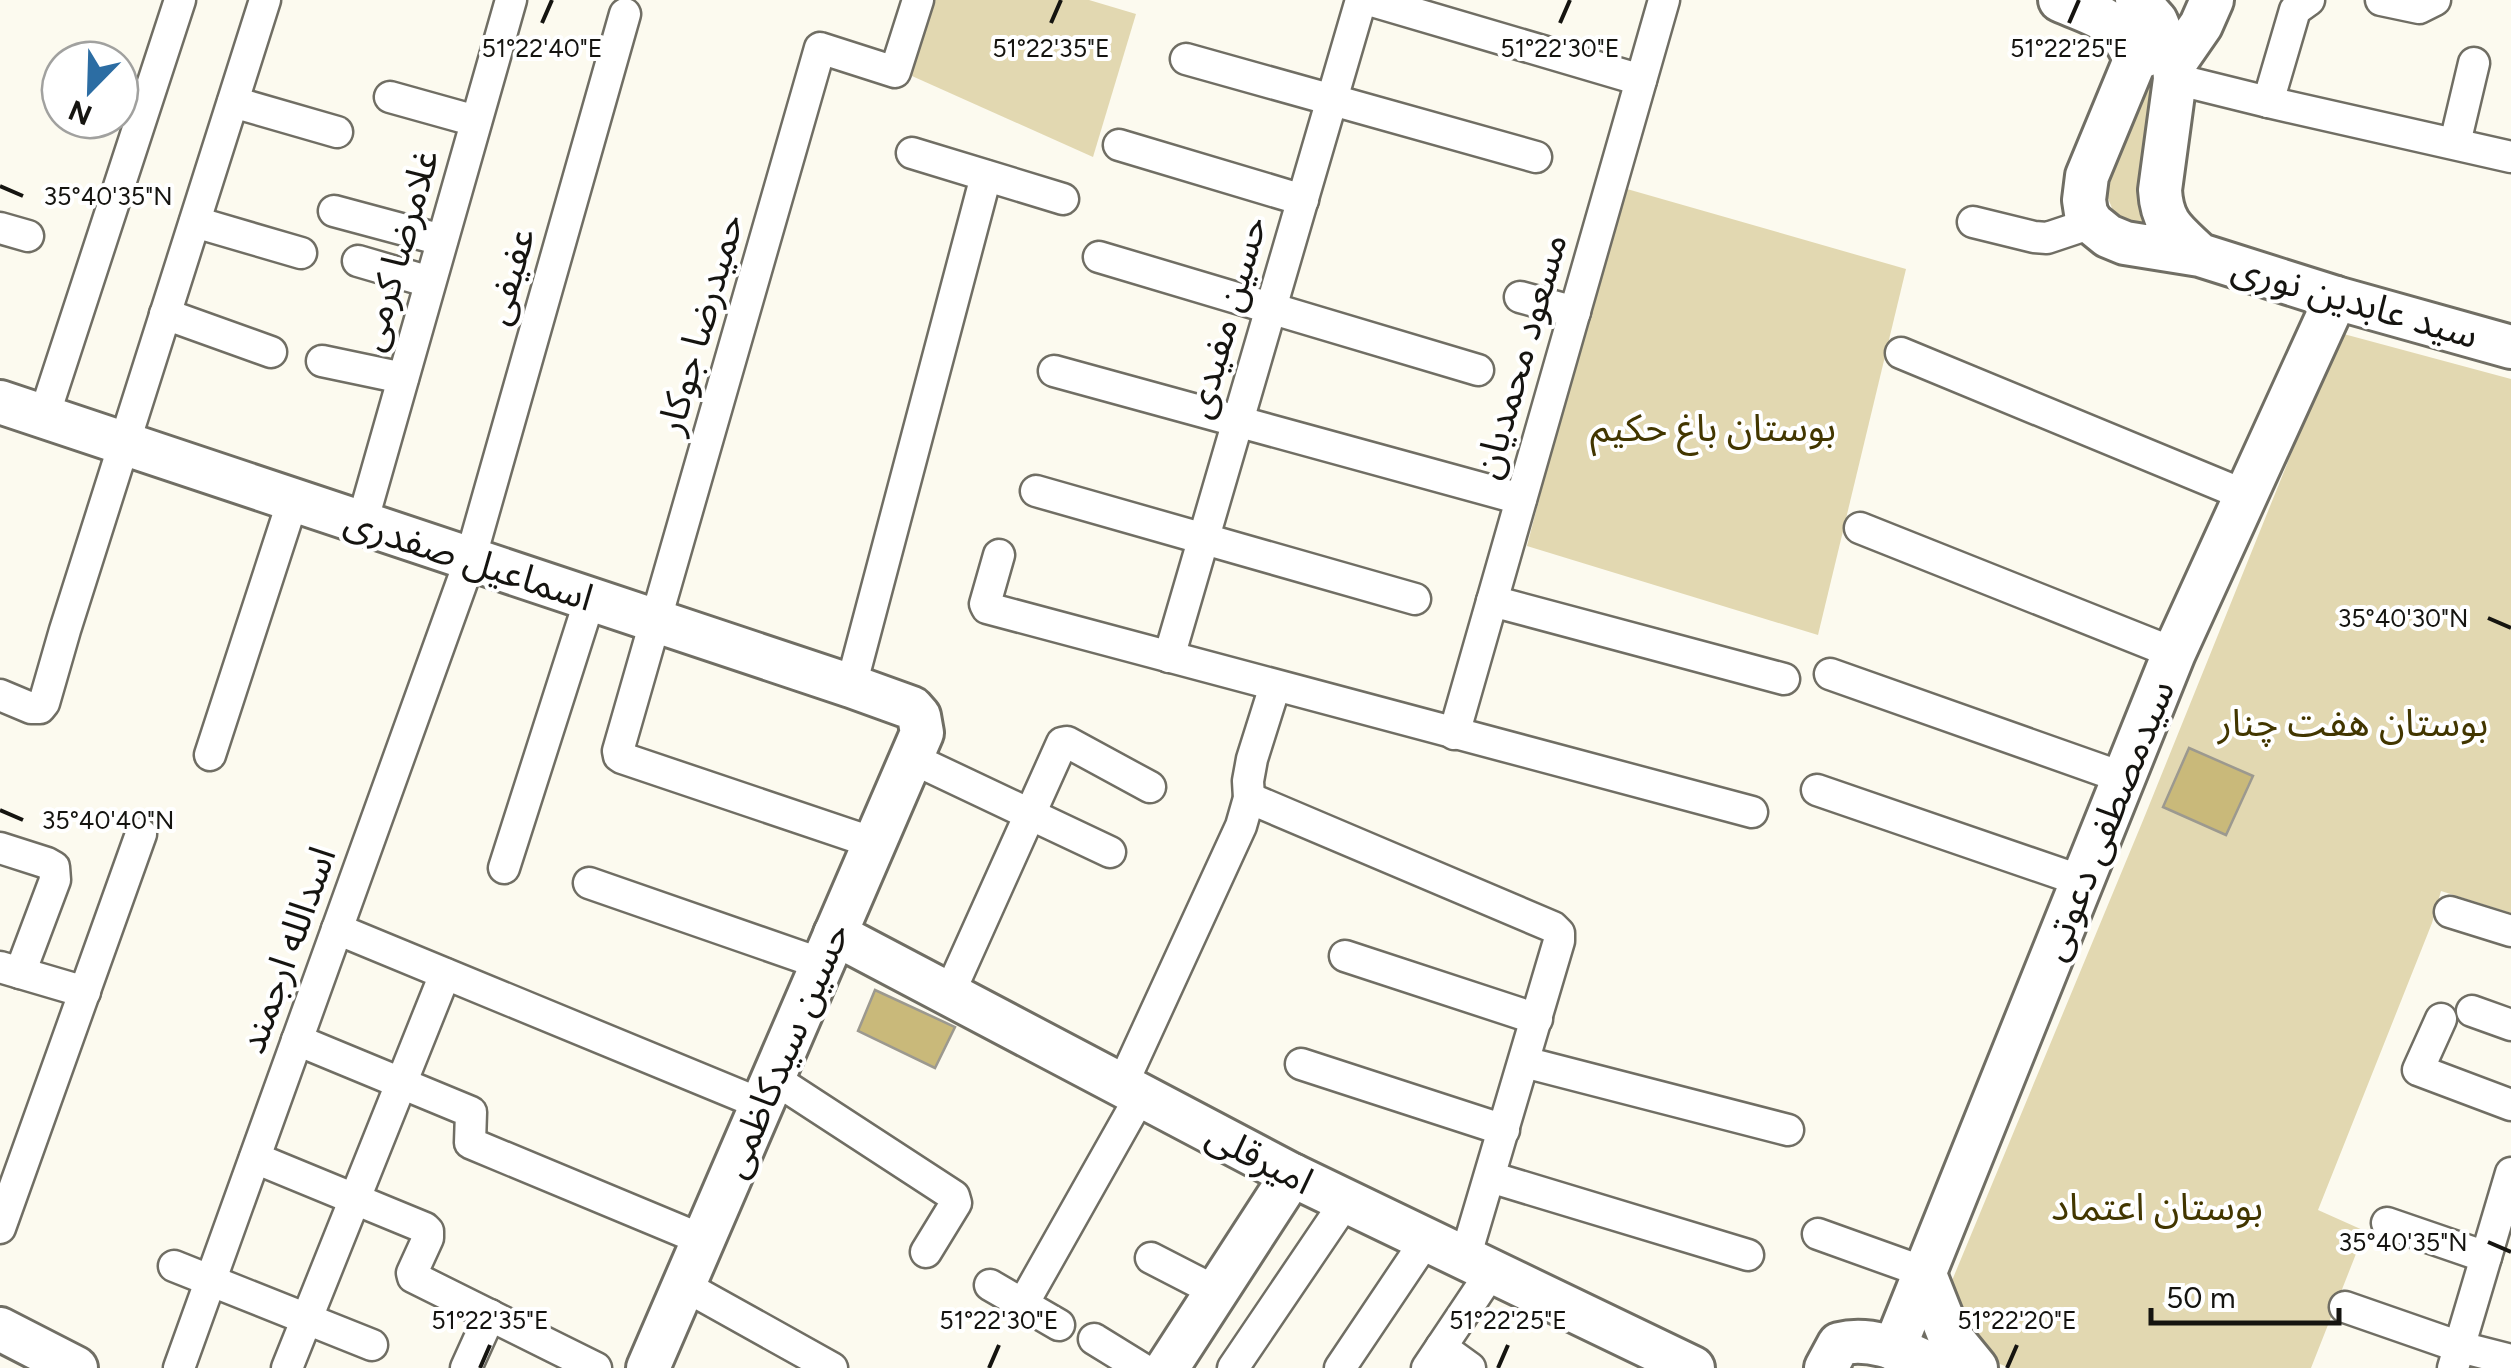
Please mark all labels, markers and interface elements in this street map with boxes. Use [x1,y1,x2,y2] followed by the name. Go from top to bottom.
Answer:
[481,33,603,63] text: 51°22'40"E
[992,33,1110,63] text: 51°22'35"E
[1500,33,1620,63] text: 51°22'30"E
[2010,33,2128,63] text: 51°22'25"E
[40,40,140,140] north arrow
[64,93,97,133] text: N
[347,144,449,356] street label: غلامرضا کرمی
[43,181,173,211] text: 35°40'35"N
[646,208,753,441] street label: حمیدرضا جوکار
[1175,211,1277,423] street label: حسین مفیدی
[473,222,545,330] street label: عفیفی
[1463,228,1577,484] street label: مسعود محمدیان
[2227,244,2483,358] street label: سید عابدین نوری
[1590,405,1836,457] park label: بوستان باغ حکیم
[339,497,599,621] street label: اسماعیل صفدری
[2338,603,2468,633] text: 35°40'30"N
[2030,673,2184,967] street label: سیدمصطفی دعوتی
[2217,700,2488,747] park label: بوستان هفت چنار
[42,805,174,835] text: 35°40'40"N
[228,841,346,1059] street label: اسدالله ارجمند
[711,916,859,1184] street label: حسین سیدکاظمی
[1199,1112,1321,1204] street label: امیرقلی
[2051,1184,2263,1230] park label: بوستان اعتماد
[2338,1227,2468,1257] text: 35°40'35"N
[2151,1263,2338,1325] scale bar
[2166,1279,2235,1316] text: 50 m
[431,1305,549,1335] text: 51°22'35"E
[939,1305,1059,1335] text: 51°22'30"E
[1449,1305,1567,1335] text: 51°22'25"E
[1957,1305,2077,1335] text: 51°22'20"E

